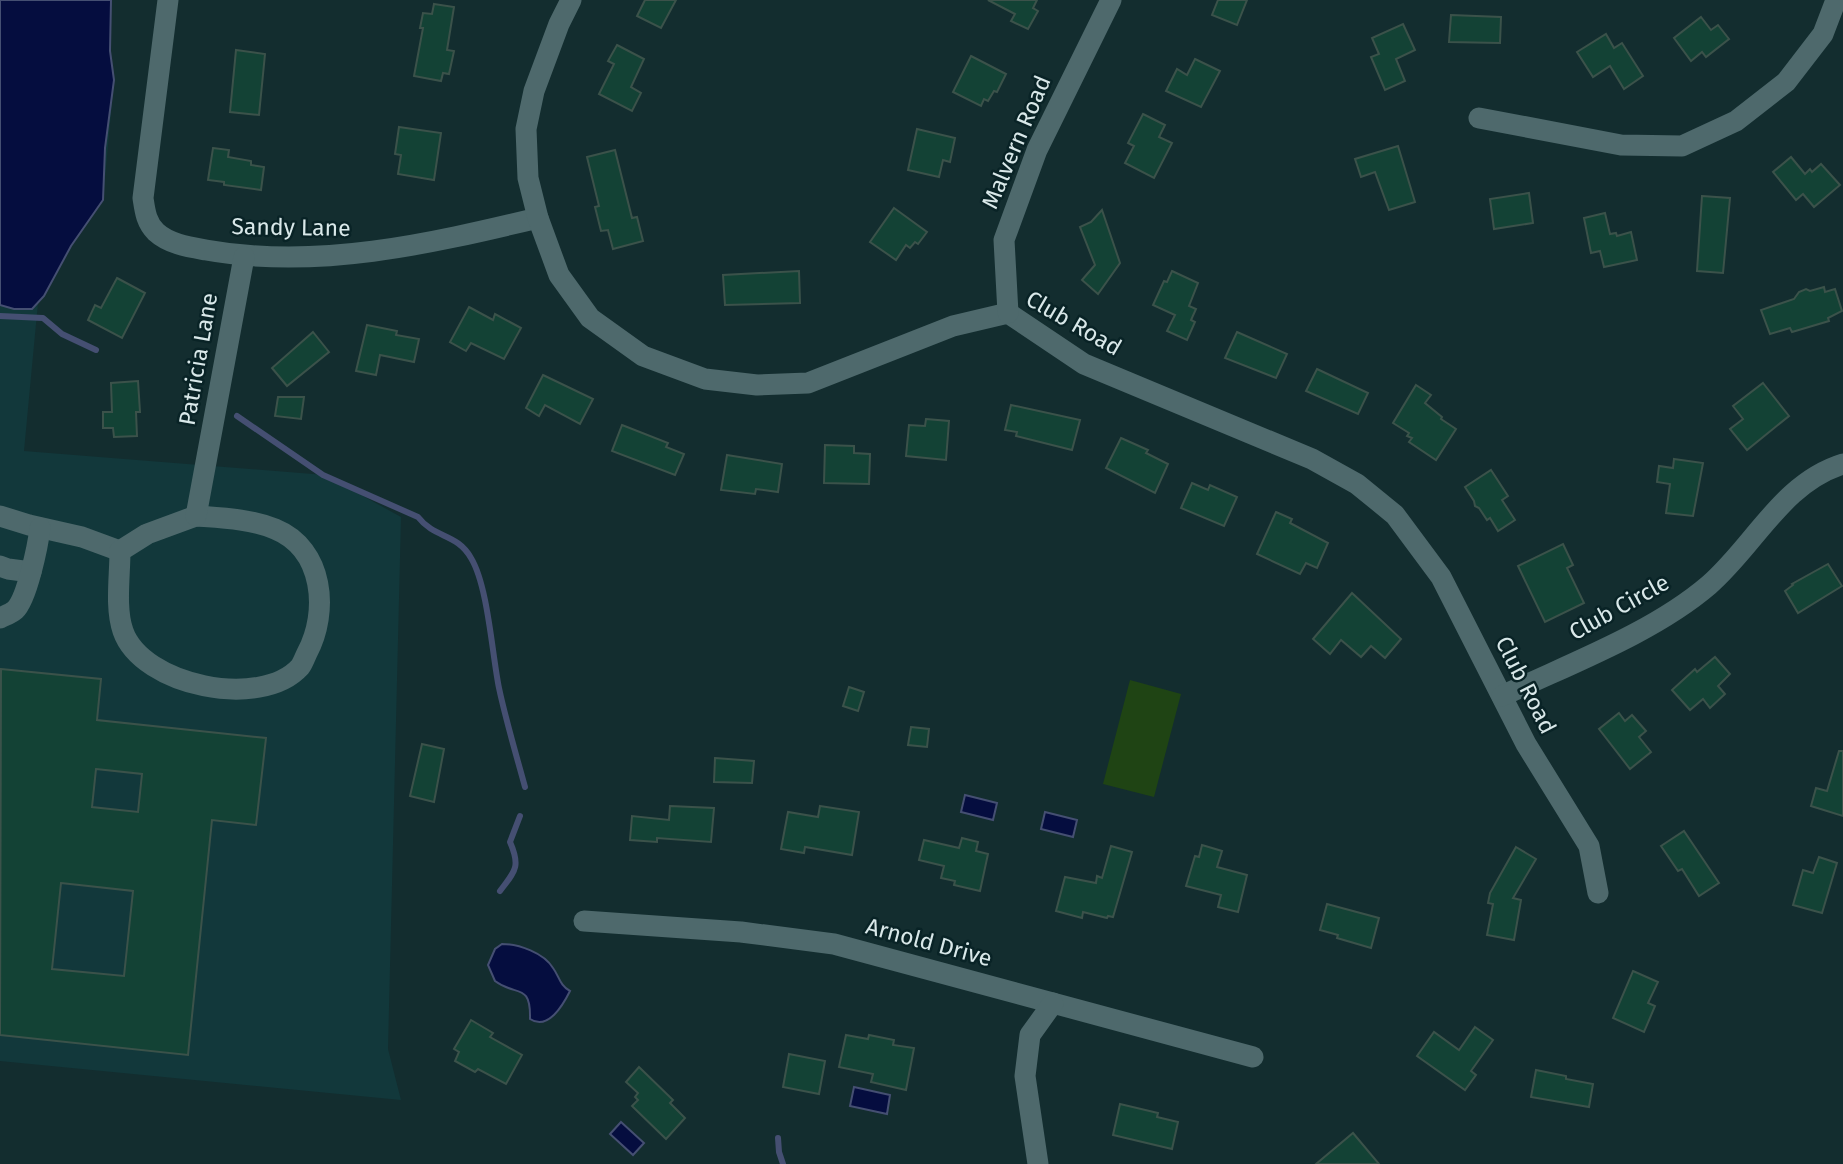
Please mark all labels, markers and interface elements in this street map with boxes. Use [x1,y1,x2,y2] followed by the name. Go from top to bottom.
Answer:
[975,71,1057,213] street label: Malvern Road
[231,212,351,242] street label: Sandy Lane
[1021,284,1127,362] street label: Club Road
[173,291,223,427] street label: Patricia Lane
[1564,568,1674,646] street label: Club Circle
[1490,632,1562,738] street label: Club Road
[863,912,995,972] street label: Arnold Drive

